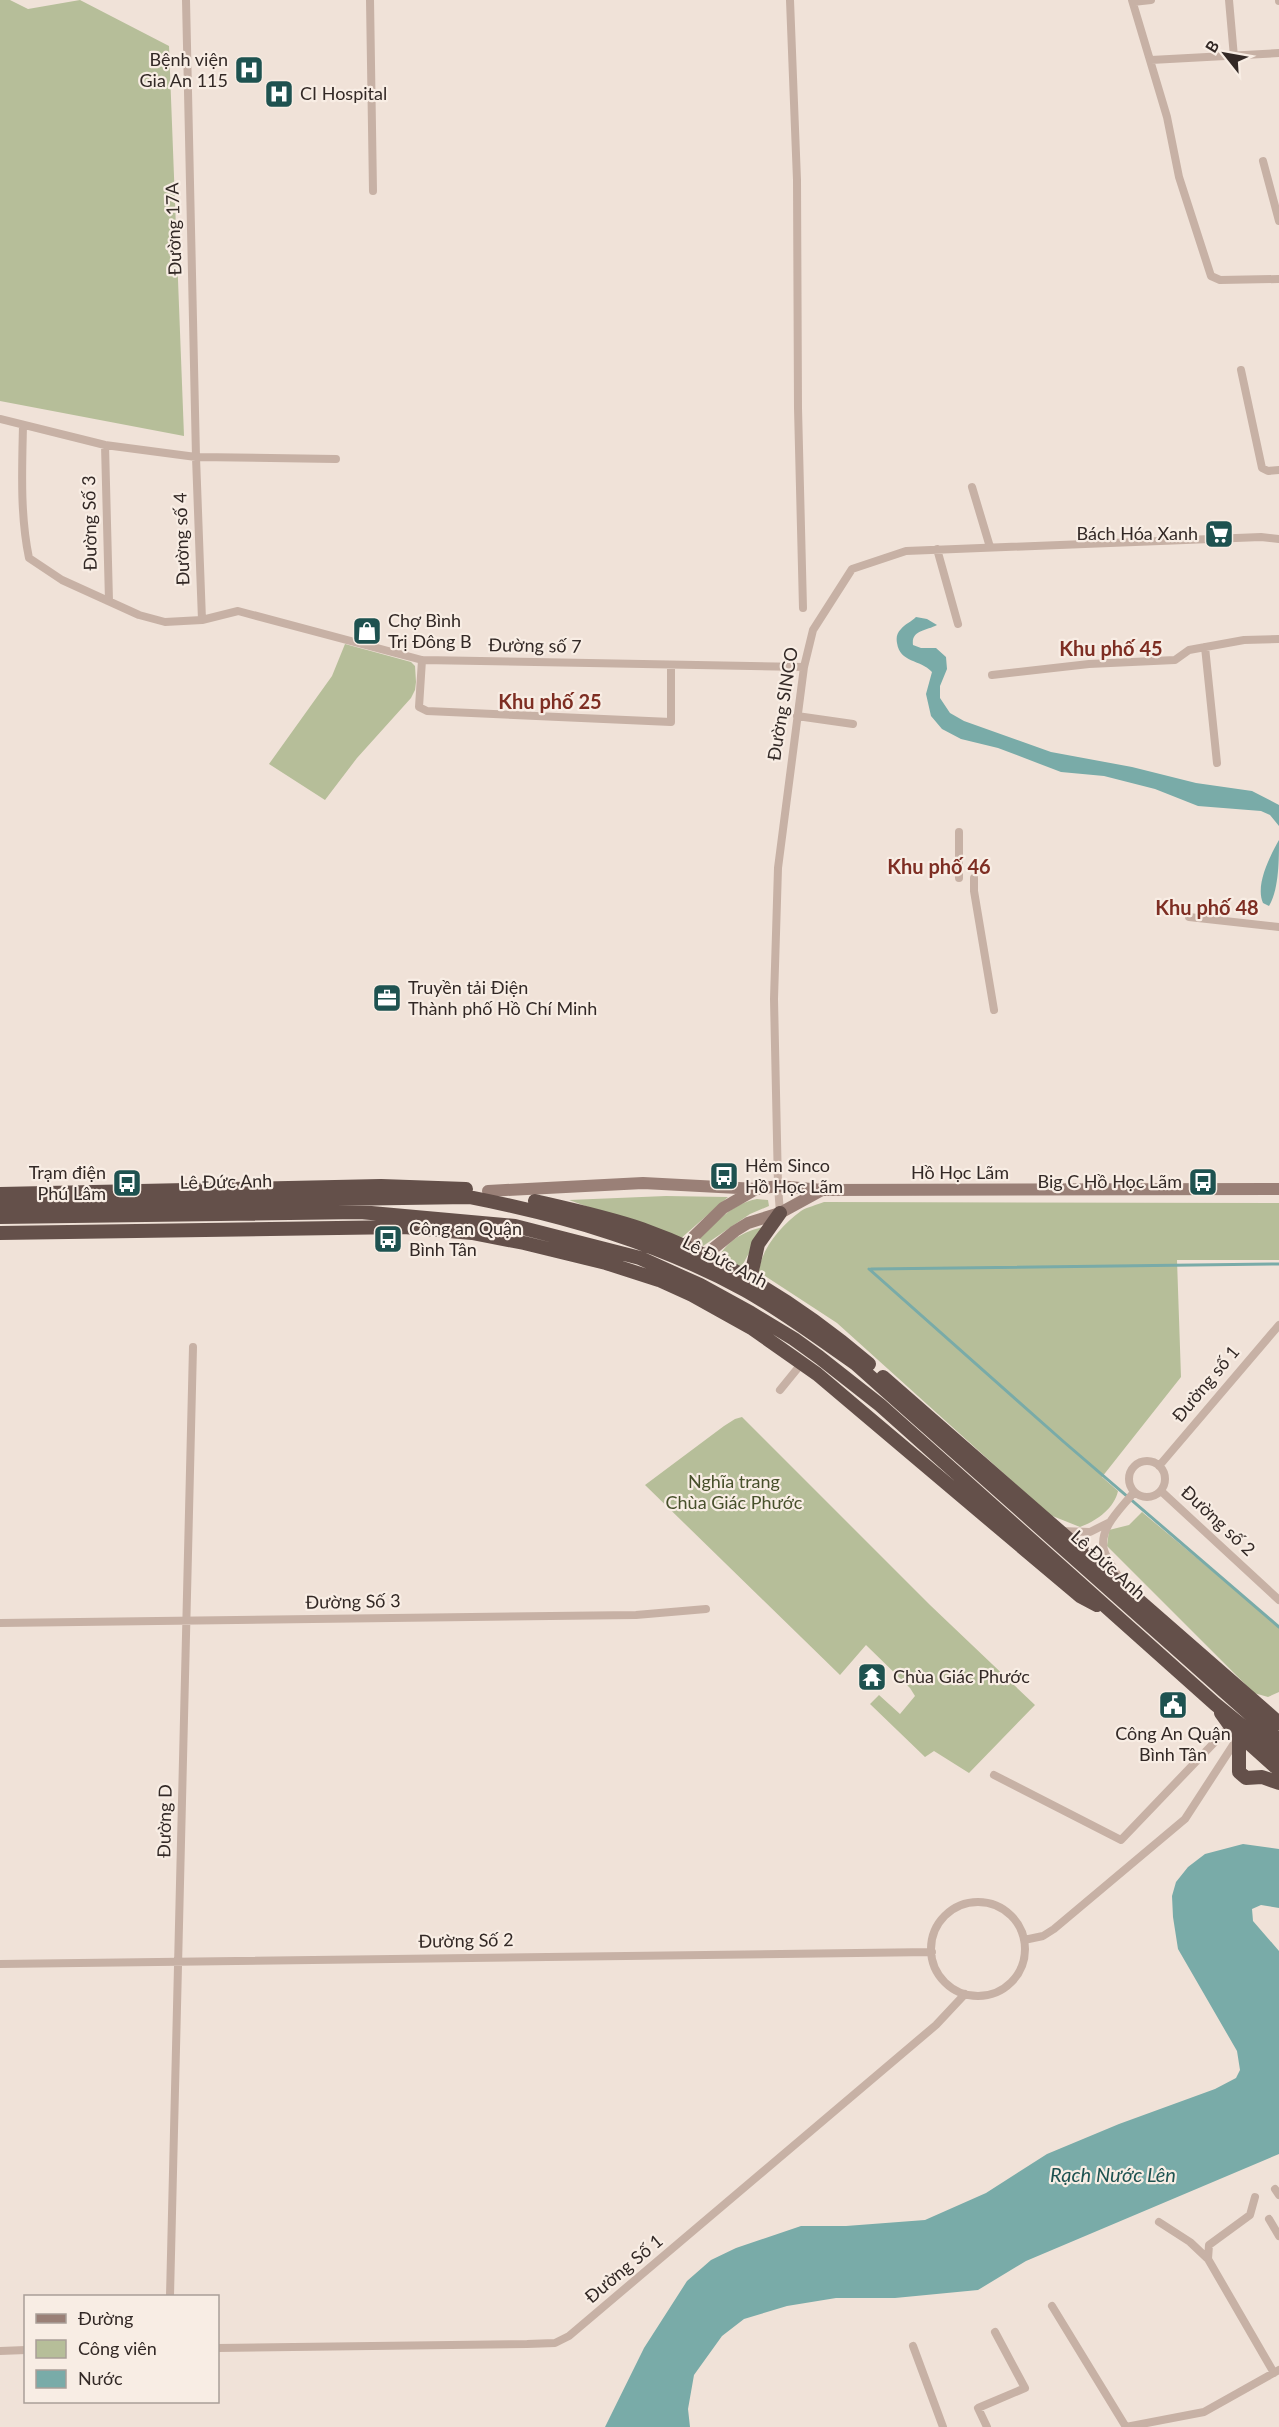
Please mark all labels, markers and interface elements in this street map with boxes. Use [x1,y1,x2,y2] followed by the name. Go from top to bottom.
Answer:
[1195,24,1255,84] north arrow
[1201,37,1223,55] text: B
[140,48,228,91] place label: Bệnh viện Gia An 115
[233,54,265,86] hospital icon: Bệnh viện Gia An 115
[263,78,295,110] hospital icon: CI Hospital
[300,82,387,104] place label: CI Hospital
[160,181,186,276] street label: Đường 17A
[77,475,101,571] street label: Đường Số 3
[168,492,194,586] street label: Đường số 4
[1203,518,1235,550] supermarket icon: Bách Hóa Xanh
[1077,522,1198,544] place label: Bách Hóa Xanh
[388,609,472,652] place label: Chợ Bình Trị Đông B
[351,615,383,647] shop icon: Chợ Bình Trị Đông B
[488,633,582,657] street label: Đường số 7
[1059,636,1163,660] district label: Khu phố 45
[762,645,802,762] street label: Đường SINCO
[498,689,602,713] district label: Khu phố 25
[887,854,991,878] district label: Khu phố 46
[1155,895,1259,919] district label: Khu phố 48
[408,976,597,1019] place label: Truyền tải Điện Thành phố Hồ Chí Minh
[371,982,403,1014] office icon: Truyền tải Điện Thành phố Hồ Chí Minh
[745,1154,843,1197] place label: Hẻm Sinco Hồ Học Lãm
[708,1160,740,1192] bus stop icon: Hẻm Sinco Hồ Học Lãm
[29,1161,106,1204] place label: Trạm điện Phú Lâm
[911,1161,1009,1183] street label: Hồ Học Lãm
[1187,1166,1219,1198] bus stop icon: Big C Hồ Học Lãm
[111,1167,143,1199] bus stop icon: Trạm điện Phú Lâm
[180,1169,272,1193] street label: Lê Đức Anh
[1037,1170,1182,1192] place label: Big C Hồ Học Lãm
[409,1217,522,1260] place label: Công an Quận Bình Tân
[372,1223,404,1255] bus stop icon: Công an Quận Bình Tân
[679,1230,772,1292] street label: Lê Đức Anh
[1167,1341,1244,1426] street label: Đường số 1
[666,1470,803,1513] park label: Nghĩa trang Chùa Giác Phước
[1177,1480,1260,1560] street label: Đường số 2
[1067,1525,1150,1603] street label: Lê Đức Anh
[305,1589,401,1613] street label: Đường Số 3
[856,1661,888,1693] temple icon: Chùa Giác Phước
[893,1665,1030,1687] place label: Chùa Giác Phước
[1157,1689,1189,1721] public building icon: Công An Quận Bình Tân
[1115,1722,1231,1765] place label: Công An Quận Bình Tân
[152,1784,176,1858] street label: Đường D
[418,1928,514,1952] street label: Đường Số 2
[1050,2162,1176,2186] water label: Rạch Nước Lên
[580,2229,667,2307] street label: Đường Số 1
[24,2295,219,2403] legend
[78,2307,133,2329] text: Đường
[78,2337,157,2359] text: Công viên
[78,2367,123,2389] text: Nước

